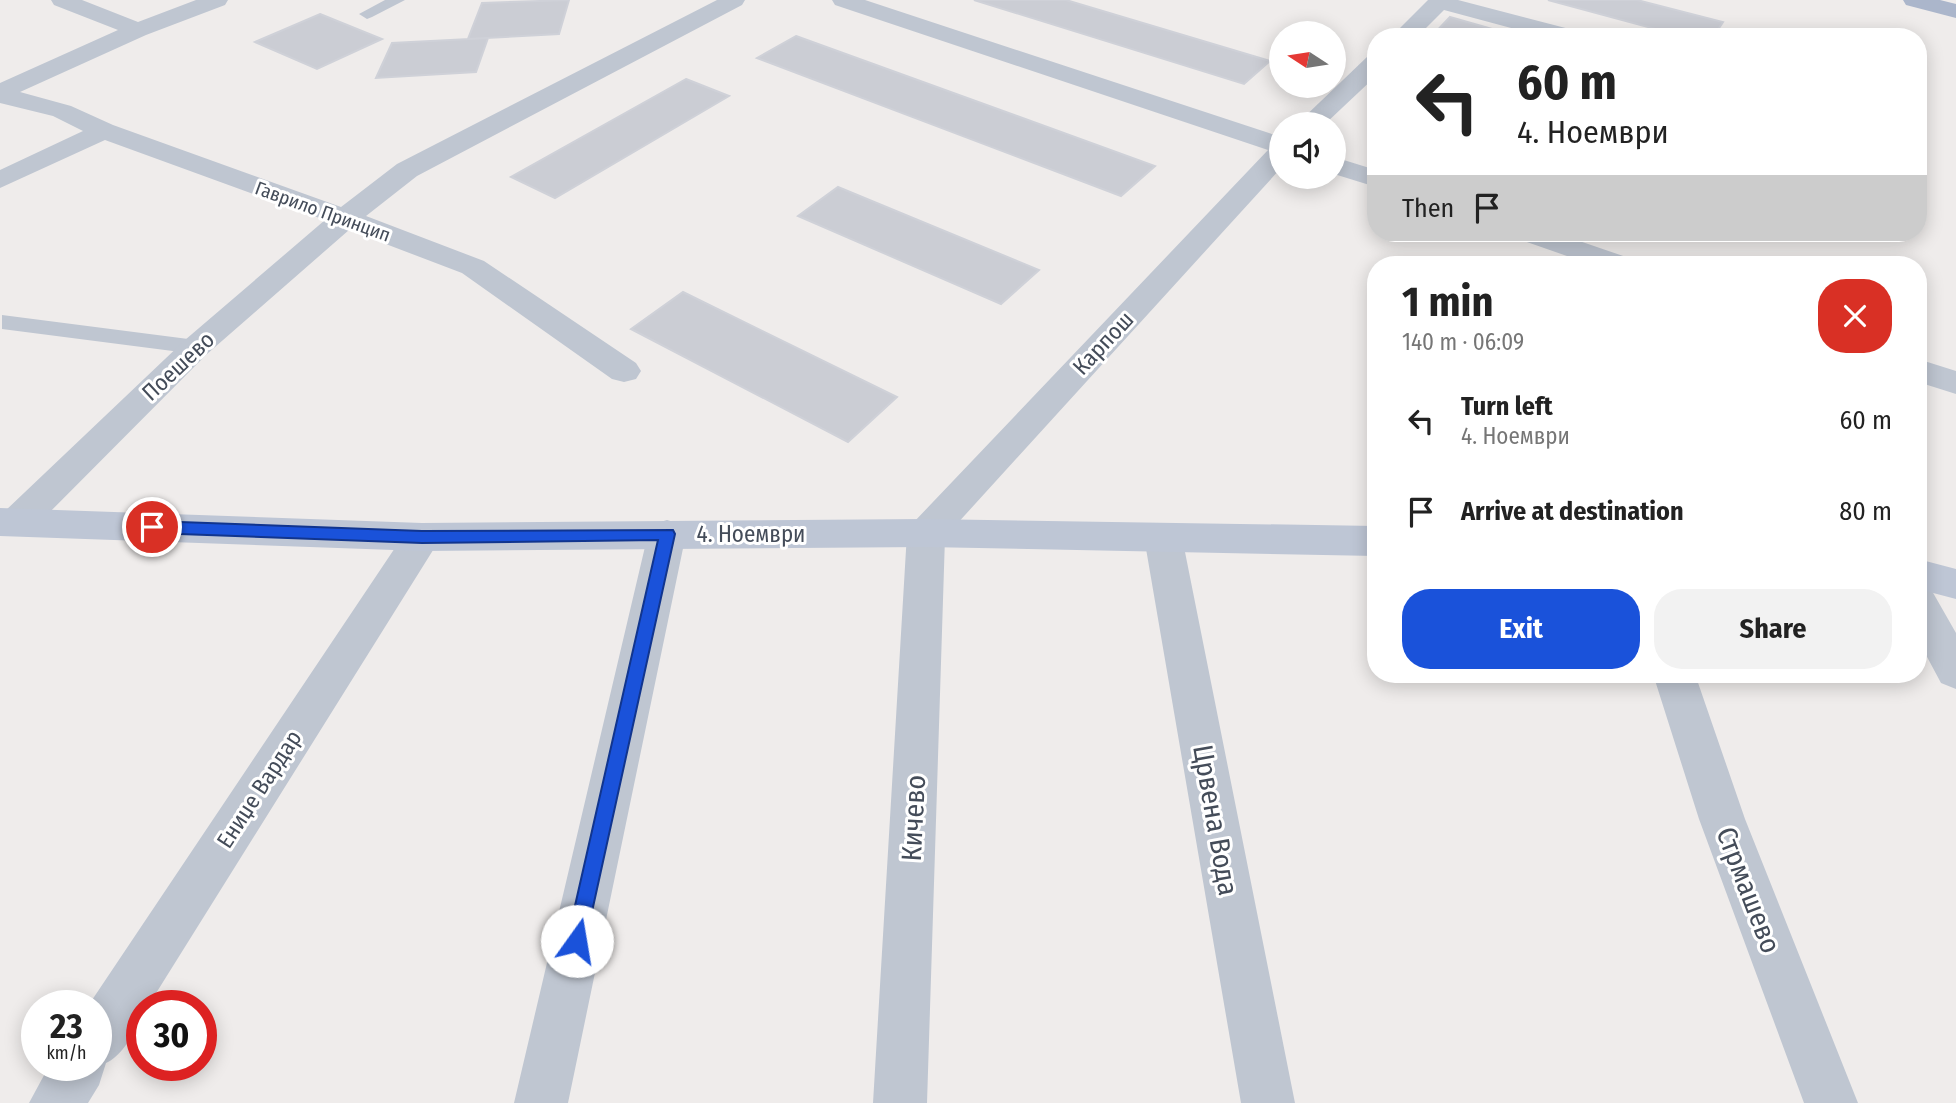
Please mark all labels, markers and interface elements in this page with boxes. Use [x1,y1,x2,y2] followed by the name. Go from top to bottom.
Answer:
[1269,21,1346,98] north arrow
[1269,21,1346,189] map controls
[1517,53,1617,112] text: 60 m
[1402,56,1493,147] icon: left
[1269,112,1346,189] button: sound
[1517,113,1669,151] text: 4. Ноември
[252,176,394,247] street label: Гаврило Принцип
[1468,189,1506,227] icon: arrive
[1402,193,1454,224] text: Then
[1402,277,1493,327] text: 1 min
[1818,279,1892,353] button: close
[1067,306,1139,380] street label: Карпош
[136,326,220,406] street label: Поешево
[1402,328,1524,356] text: 140 m · 06:09
[1461,391,1553,422] text: Turn left
[1402,402,1440,440] icon: left
[1839,405,1892,436] text: 60 m
[1461,422,1570,450] text: 4. Ноември
[1402,493,1440,531] icon: arrive
[1461,496,1684,527] text: Arrive at destination
[1839,496,1892,527] text: 80 m
[122,497,182,557] pin
[133,508,171,546] icon: arrive
[697,520,805,548] street label: 4. Ноември
[1402,589,1640,669] button: Exit
[1654,589,1892,669] button: Share
[211,725,307,853] street label: Ениџе Вардар
[1186,742,1245,898] street label: Црвена Вода
[895,774,932,862] street label: Кичево
[1709,822,1788,958] street label: Стрмашево
[540,904,614,978] position arrow
[126,990,217,1081] speed limit sign: 30
[50,1005,83,1047] text: 23
[46,1042,87,1064] text: km/h

